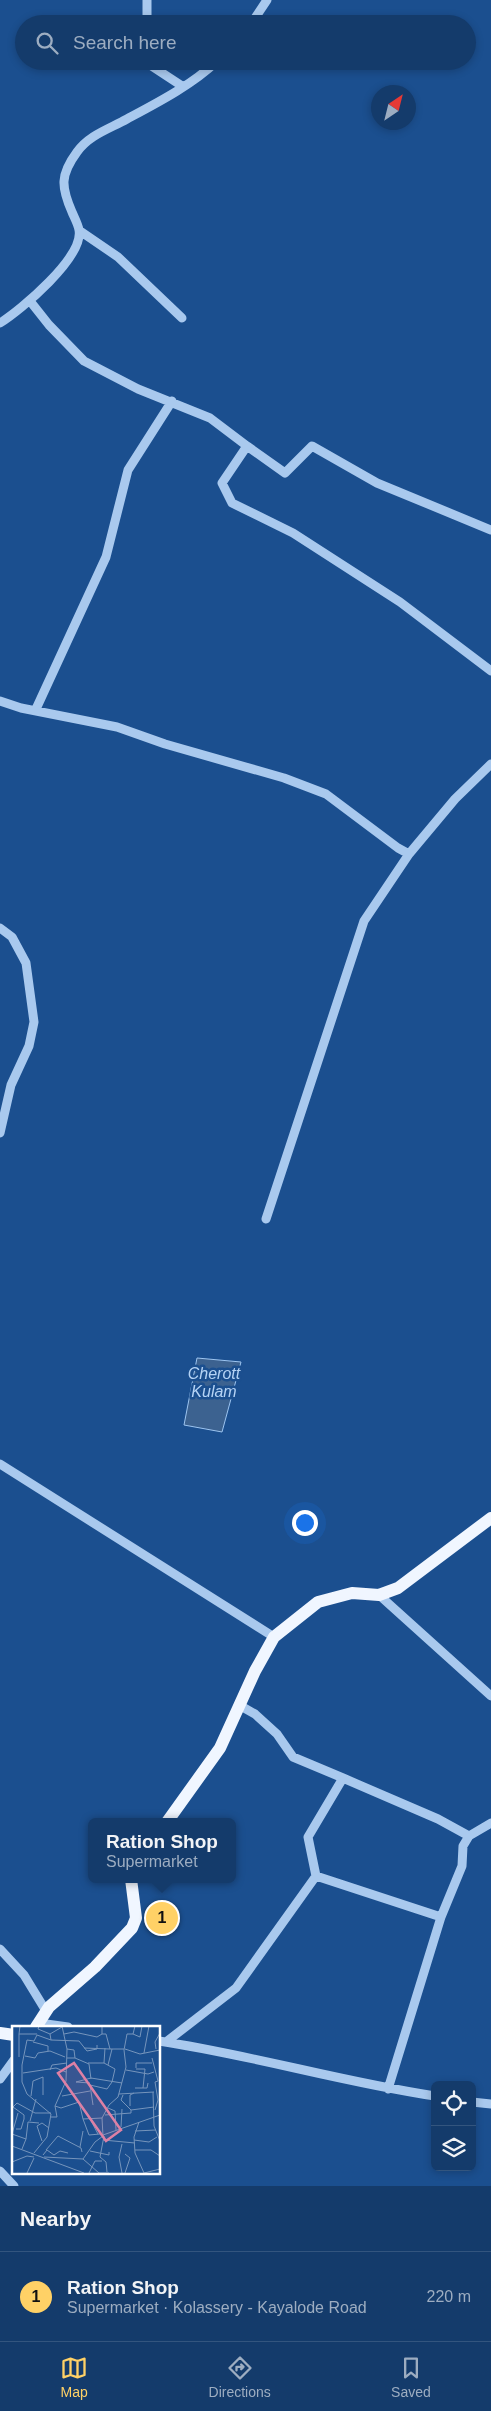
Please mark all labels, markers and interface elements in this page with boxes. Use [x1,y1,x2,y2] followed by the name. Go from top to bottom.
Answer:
[15,15,476,70] search box
[33,29,61,57] icon: search
[73,32,177,53] text: Search here
[371,85,416,130] north arrow
[188,1365,241,1400] water label: Cherott Kulam
[292,1510,318,1536] your location
[88,1818,236,1883] popup
[106,1831,218,1852] text: Ration Shop
[106,1853,198,1870] text: Supermarket
[146,1899,178,1937] pin: 1
[12,2026,160,2174] inset map
[431,2081,476,2171] map controls
[431,2081,476,2126] button: locate
[431,2126,476,2171] button: layers
[20,2207,91,2230] text: Nearby
[67,2277,179,2298] text: Ration Shop
[32,2288,40,2305] text: 1
[427,2288,471,2305] text: 220 m
[67,2299,367,2316] text: Supermarket · Kolassery - Kayalode Road
[60,2354,88,2400] tab: Map
[209,2354,271,2400] tab: Directions
[391,2354,431,2400] tab: Saved

